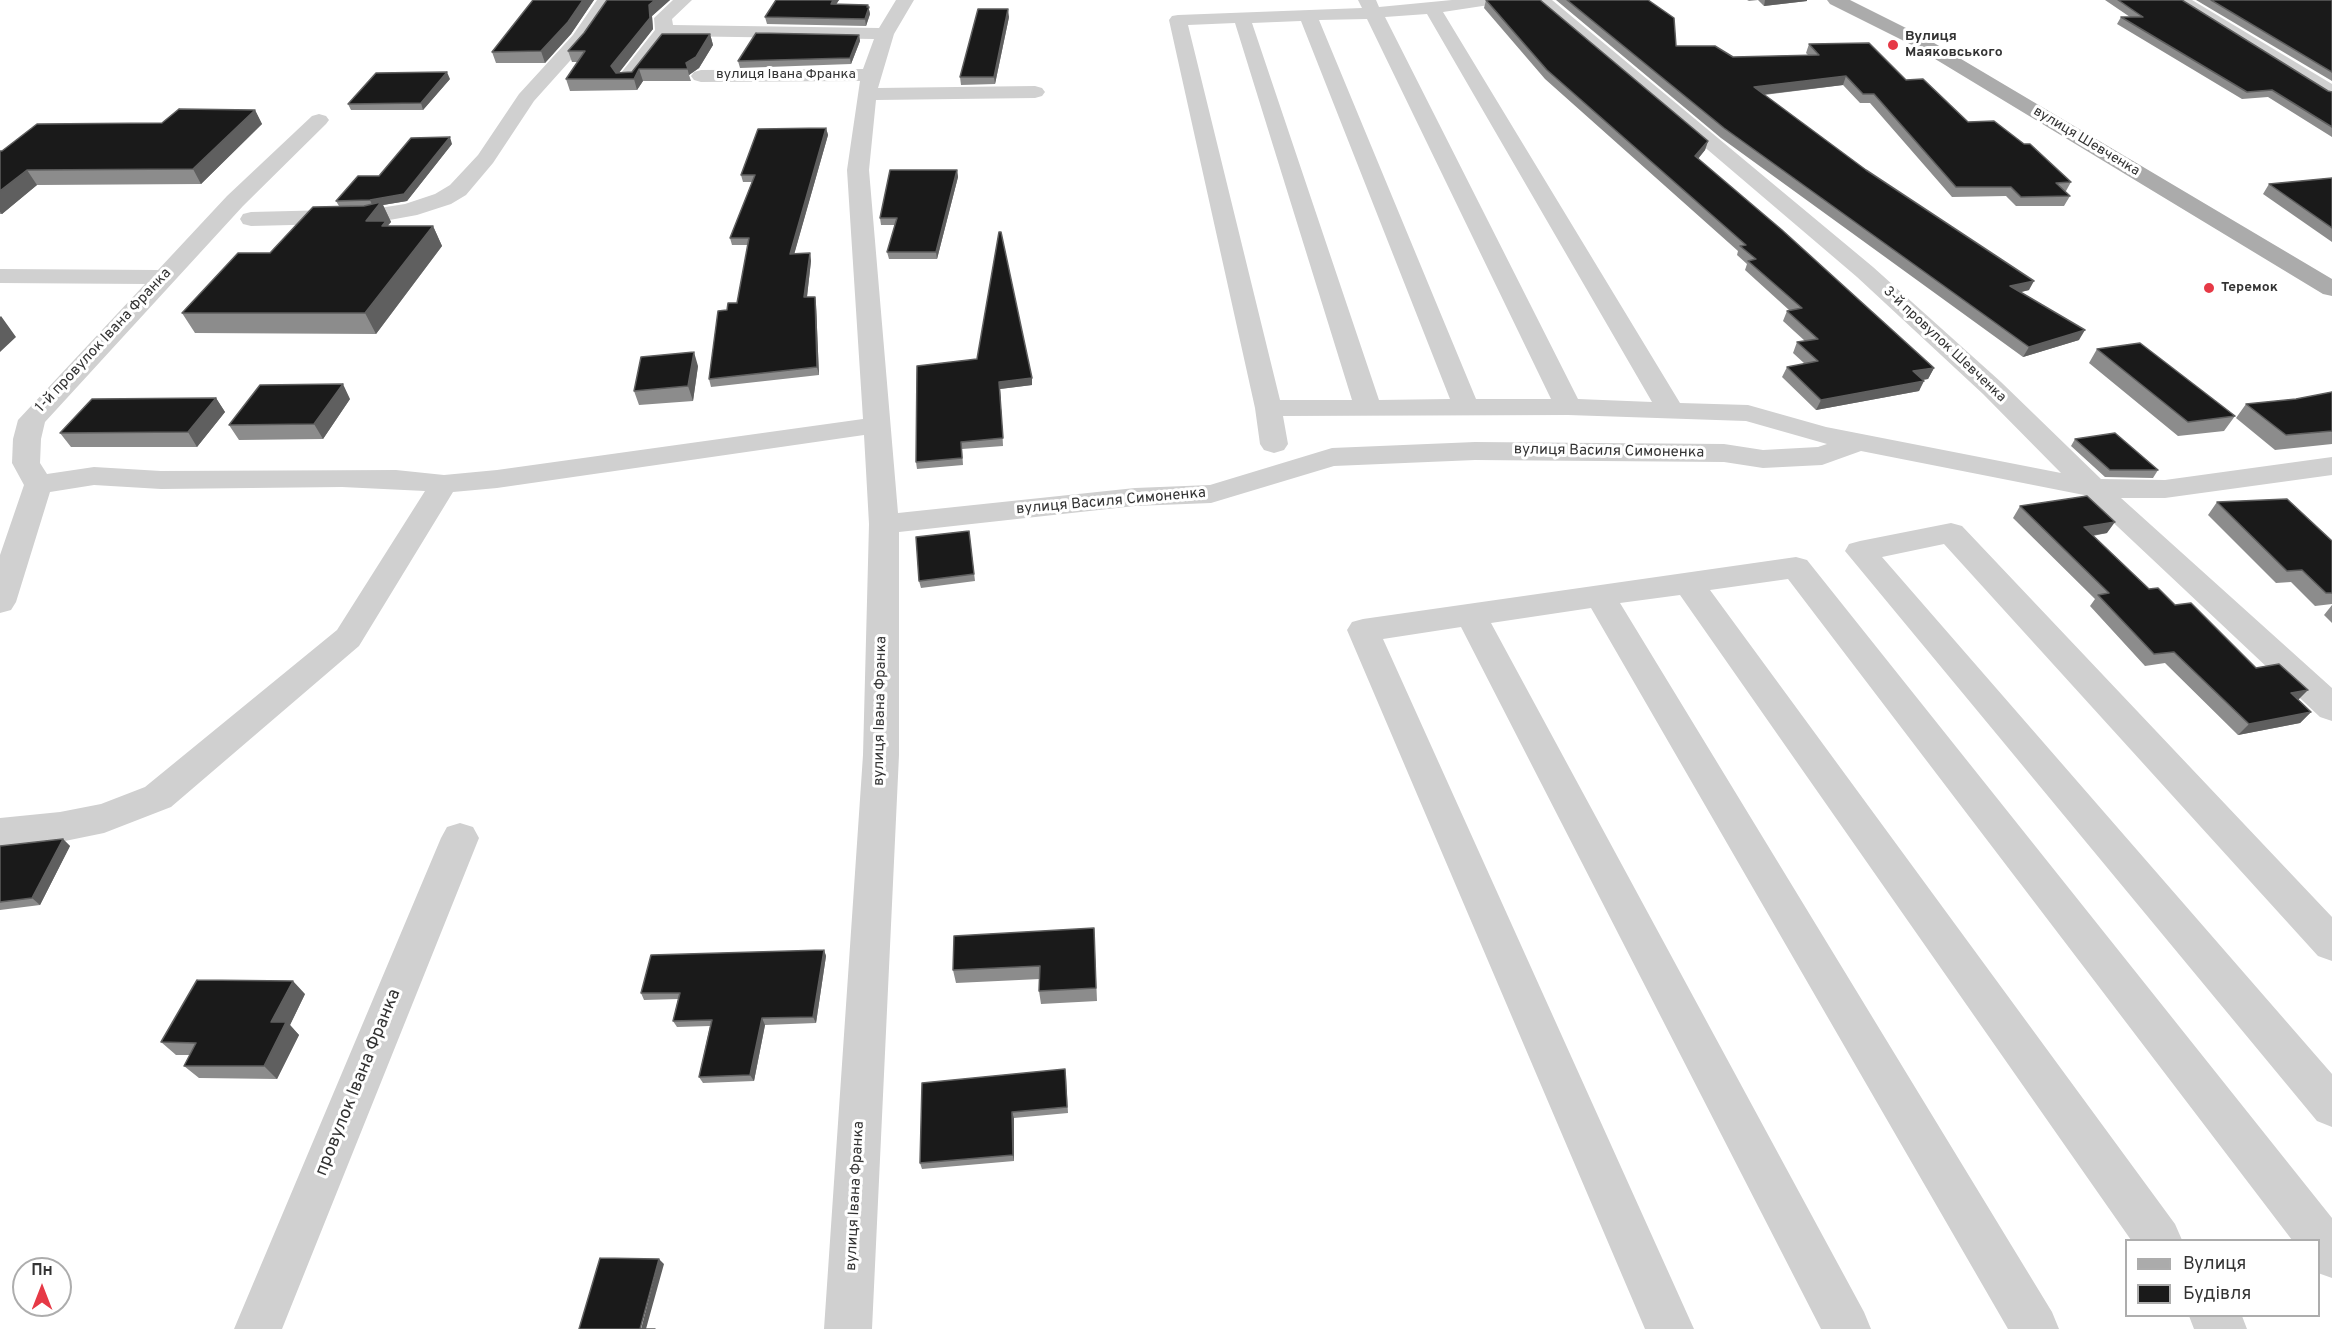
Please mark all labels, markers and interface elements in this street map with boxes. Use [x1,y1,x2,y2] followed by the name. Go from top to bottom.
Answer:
[1905,29,2003,62] place label: Вулиця Маяковського
[1886,38,1900,52] marker: Вулиця Маяковського
[716,67,856,83] street label: вулиця Івана Франка
[2030,104,2142,180] street label: вулиця Шевченка
[32,265,176,417] street label: 1-й провулок Івана Франка
[2221,280,2278,296] place label: Теремок
[2202,281,2216,295] marker: Теремок
[1879,284,2009,406] street label: 3-й провулок Шевченка
[1514,441,1704,463] street label: вулиця Василя Симоненка
[1015,485,1207,519] street label: вулиця Василя Симоненка
[871,636,891,786] street label: вулиця Івана Франка
[312,986,406,1180] street label: провулок Івана Франка
[843,1121,869,1271] street label: вулиця Івана Франка
[2125,1239,2320,1317] legend
[2183,1253,2246,1276] text: Вулиця
[12,1257,72,1317] north arrow
[31,1261,53,1281] text: Пн
[2183,1283,2251,1306] text: Будівля

